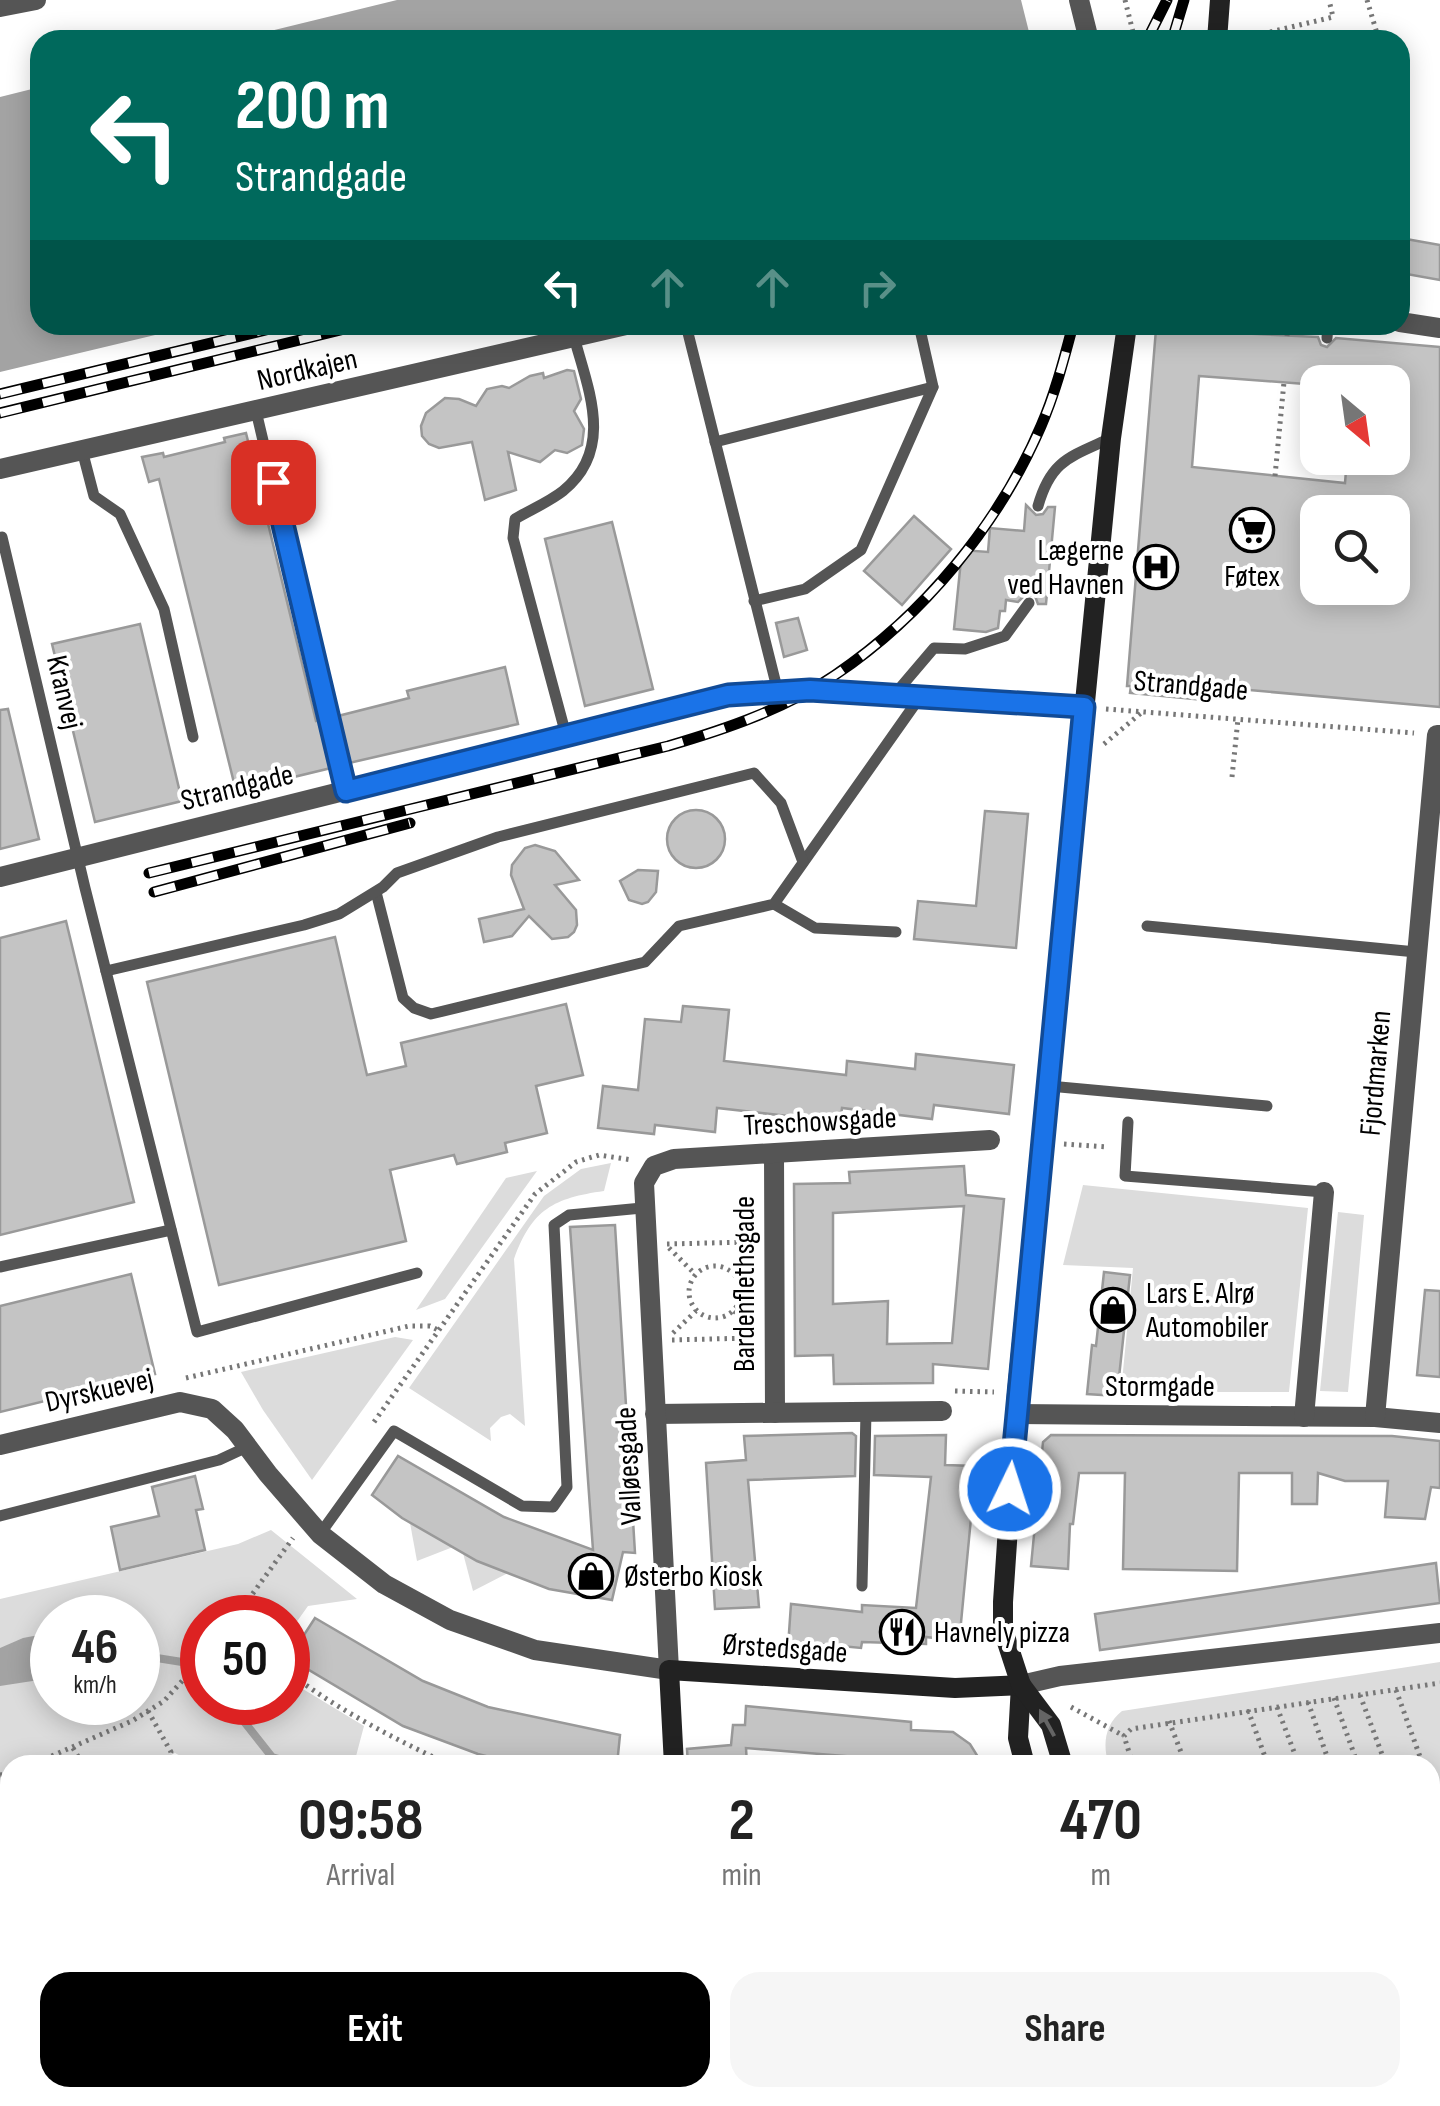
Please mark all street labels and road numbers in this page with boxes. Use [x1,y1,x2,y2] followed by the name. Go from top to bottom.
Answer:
[254,341,361,399] street label: Nordkajen
[38,652,90,733] street label: Kranvej
[1132,663,1250,709] street label: Strandgade
[177,757,297,819] street label: Strandgade
[1353,1009,1399,1137] street label: Fjordmarken
[743,1100,897,1144] street label: Treschowsgade
[727,1196,763,1372] street label: Bardenflethsgade
[42,1361,157,1421] street label: Dyrskuevej
[1105,1369,1215,1405] street label: Stormgade
[608,1406,650,1526] street label: Valløesgade
[721,1627,849,1671] street label: Ørstedsgade

